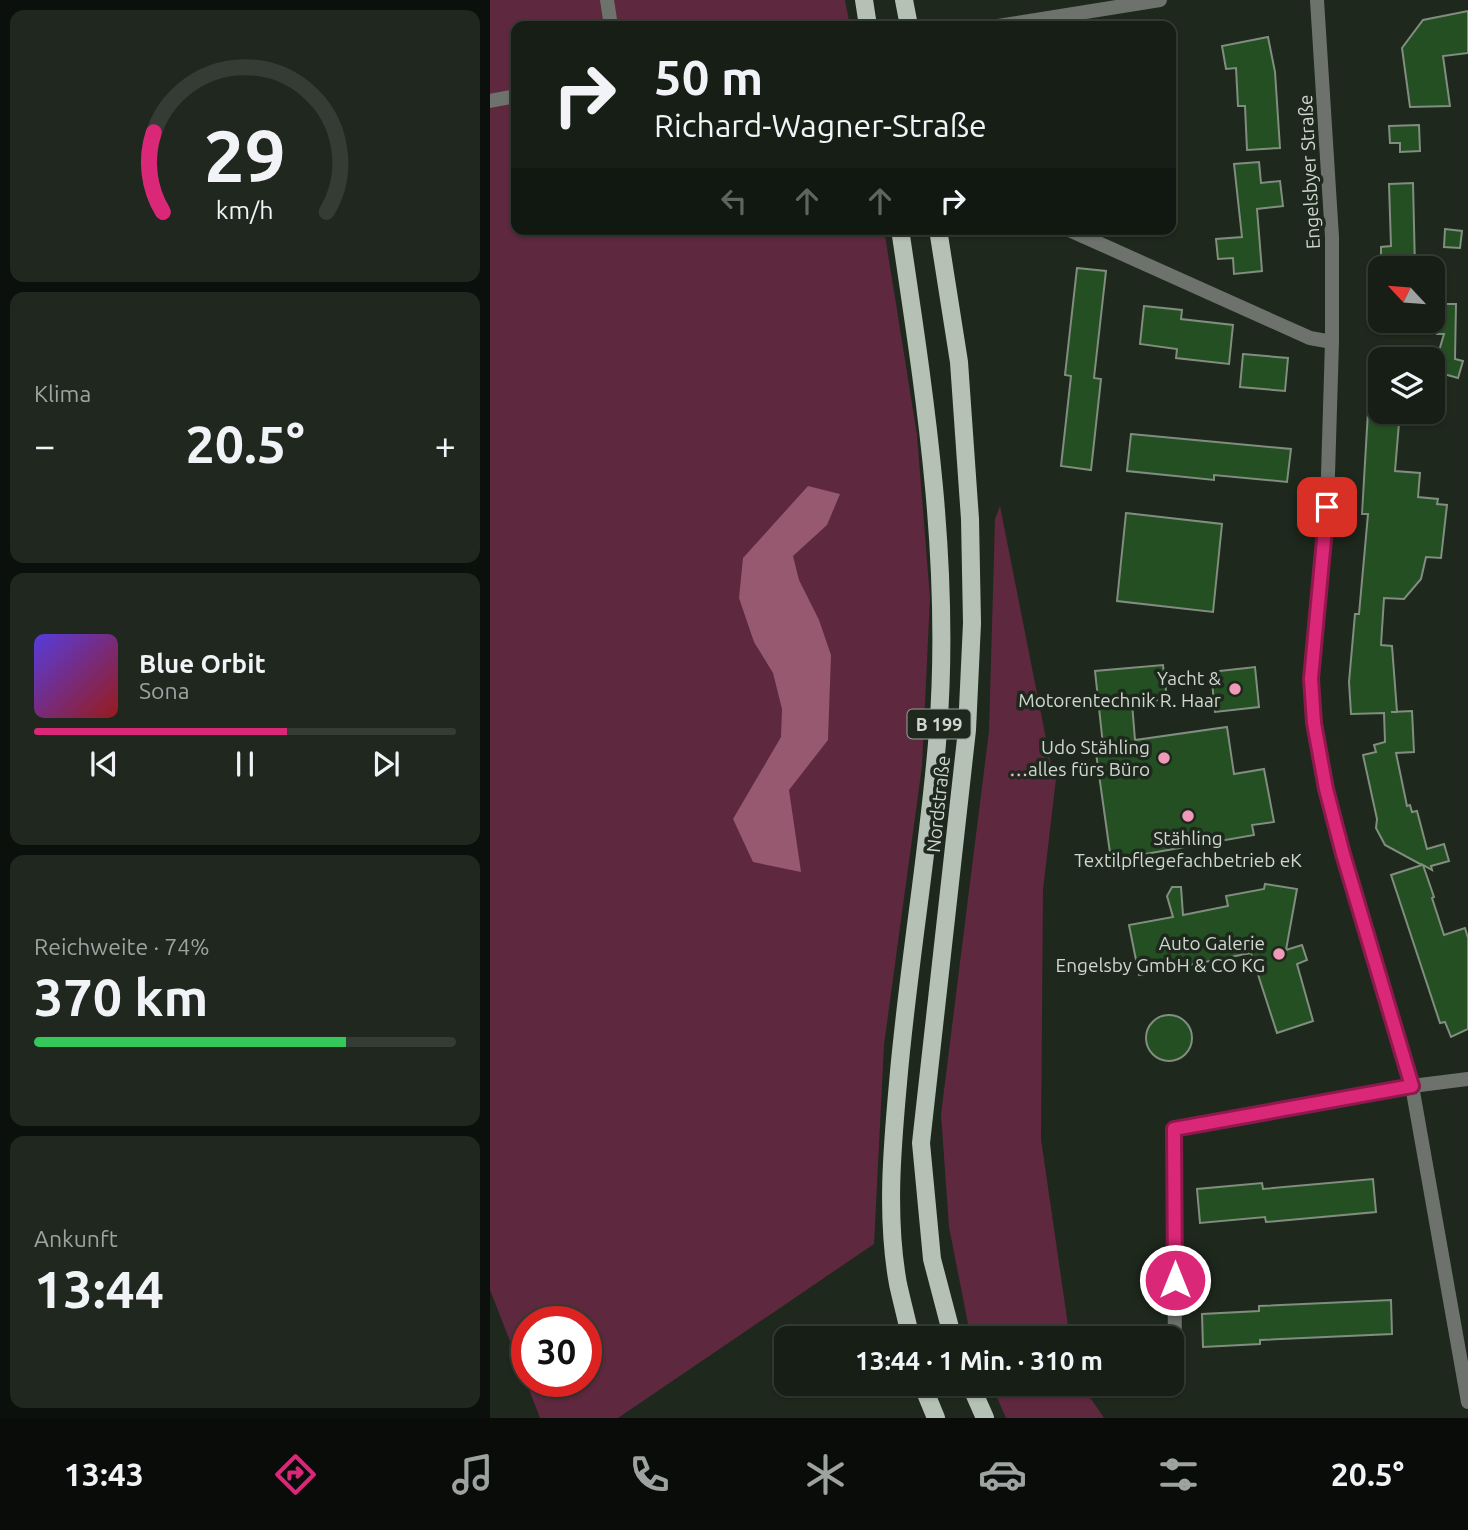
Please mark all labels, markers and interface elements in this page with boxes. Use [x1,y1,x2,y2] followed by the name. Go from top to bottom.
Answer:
[539,49,630,140] icon: right
[654,49,763,104] text: 50 m
[1294,94,1324,250] street label: Engelsbyer Straße
[654,107,987,143] text: Richard-Wagner-Straße
[204,114,286,196] text: 29
[715,182,753,220] icon: left
[788,182,826,220] icon: ahead
[861,182,899,220] icon: ahead
[934,182,972,220] icon: right
[216,196,274,224] text: km/h
[1368,256,1446,332] north arrow
[1368,256,1445,424] map controls
[1368,347,1445,424] button: layers
[34,381,91,406] text: Klima
[185,415,305,473] text: 20.5°
[34,424,55,466] text: −
[435,424,456,466] text: +
[1297,477,1357,537] pin
[1308,488,1346,526] icon: arrive
[139,649,266,678] text: Blue Orbit
[1018,667,1222,711] place label: Yacht & Motorentechnik R. Haar
[139,678,189,703] text: Sona
[1227,681,1243,697] marker: Yacht & Motorentechnik R. Haar
[908,710,970,738] road number: B 199
[1009,736,1150,780] place label: Udo Stähling …alles fürs Büro
[85,745,123,783] icon: previous
[226,745,264,783] icon: pause
[367,745,405,783] icon: next
[1156,750,1172,766] marker: Udo Stähling …alles fürs Büro
[922,754,954,854] street label: Nordstraße
[1180,808,1196,824] marker: Stähling Textilpflegefachbetrieb eK
[1074,827,1302,871] place label: Stähling Textilpflegefachbetrieb eK
[1056,932,1265,976] place label: Auto Galerie Engelsby GmbH & CO KG
[34,934,210,959] text: Reichweite · 74%
[1271,946,1287,962] marker: Auto Galerie Engelsby GmbH & CO KG
[34,968,208,1026] text: 370 km
[34,1226,118,1251] text: Ankunft
[1138,1243,1212,1317] position arrow
[34,1260,164,1318] text: 13:44
[511,1306,602,1397] speed limit sign: 30
[855,1346,1103,1375] text: 13:44 · 1 Min. · 310 m
[271,1450,320,1499] icon: directions
[448,1450,497,1499] icon: music
[625,1450,674,1499] icon: phone
[801,1450,850,1499] icon: climate
[978,1450,1027,1499] icon: car
[1154,1450,1203,1499] icon: filters
[64,1456,144,1492] text: 13:43
[1331,1456,1404,1492] text: 20.5°

